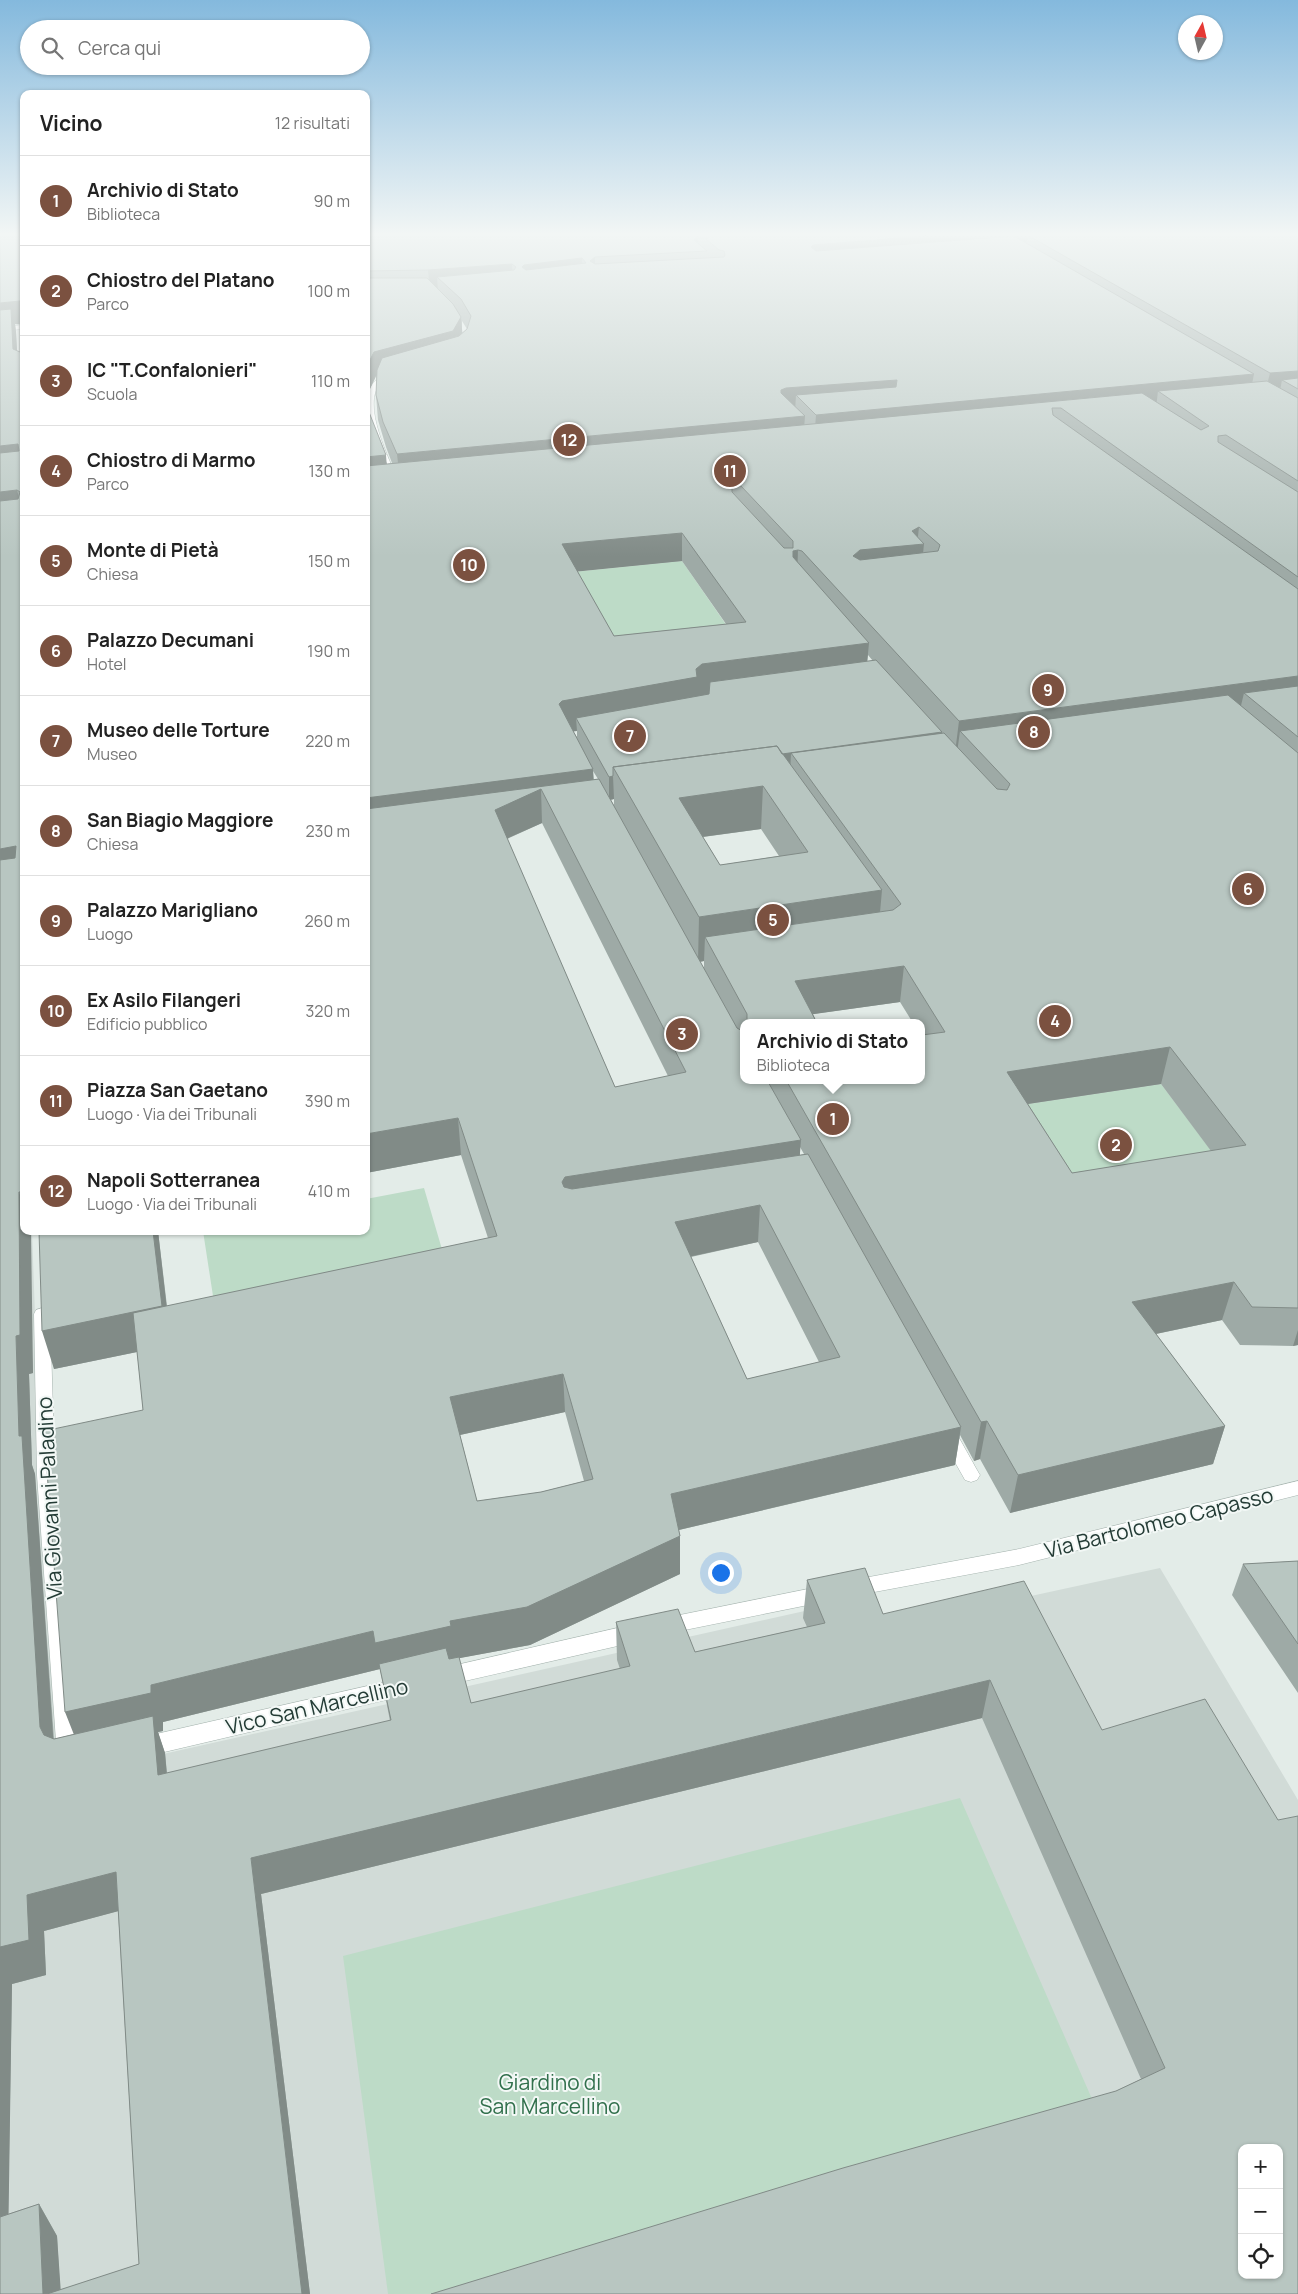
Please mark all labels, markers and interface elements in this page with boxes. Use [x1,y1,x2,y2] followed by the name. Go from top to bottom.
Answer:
[1178,15,1223,60] north arrow
[20,20,370,75] search box
[38,34,66,62] icon: search
[78,35,161,61] text: Cerca qui
[40,109,103,137] text: Vicino
[275,112,350,134] text: 12 risultati
[87,177,239,203] text: Archivio di Stato
[52,190,60,212] text: 1
[314,190,350,212] text: 90 m
[87,203,160,225] text: Biblioteca
[87,267,275,293] text: Chiostro del Platano
[51,280,61,302] text: 2
[307,280,350,302] text: 100 m
[87,293,129,315] text: Parco
[87,357,257,383] text: IC "T.Confalonieri"
[51,370,61,392] text: 3
[311,370,350,392] text: 110 m
[87,383,137,405] text: Scuola
[553,421,585,459] pin: 12
[87,447,256,473] text: Chiostro di Marmo
[714,452,746,490] pin: 11
[51,460,61,482] text: 4
[308,460,350,482] text: 130 m
[87,473,129,495] text: Parco
[87,537,219,563] text: Monte di Pietà
[453,546,485,584] pin: 10
[51,550,61,572] text: 5
[308,550,350,572] text: 150 m
[87,563,138,585] text: Chiesa
[87,627,254,653] text: Palazzo Decumani
[51,640,61,662] text: 6
[307,640,350,662] text: 190 m
[87,653,127,675] text: Hotel
[1032,671,1064,709] pin: 9
[1018,713,1050,751] pin: 8
[87,717,270,743] text: Museo delle Torture
[614,717,646,755] pin: 7
[52,730,60,752] text: 7
[305,730,350,752] text: 220 m
[87,743,137,765] text: Museo
[87,807,273,833] text: San Biagio Maggiore
[51,820,61,842] text: 8
[306,820,350,842] text: 230 m
[87,833,138,855] text: Chiesa
[1232,870,1264,908] pin: 6
[87,897,258,923] text: Palazzo Marigliano
[757,901,789,939] pin: 5
[51,910,61,932] text: 9
[304,910,350,932] text: 260 m
[87,923,133,945] text: Luogo
[87,987,241,1013] text: Ex Asilo Filangeri
[47,1000,65,1022] text: 10
[306,1000,350,1022] text: 320 m
[1039,1002,1071,1040] pin: 4
[87,1013,207,1035] text: Edificio pubblico
[666,1015,698,1053] pin: 3
[740,1019,925,1084] popup
[757,1028,908,1054] text: Archivio di Stato
[757,1054,830,1076] text: Biblioteca
[87,1077,268,1103] text: Piazza San Gaetano
[49,1090,63,1112] text: 11
[305,1090,350,1112] text: 390 m
[817,1100,849,1138] pin: 1
[87,1103,257,1125] text: Luogo · Via dei Tribunali
[1100,1126,1132,1164] pin: 2
[87,1167,260,1193] text: Napoli Sotterranea
[48,1180,64,1202] text: 12
[308,1180,350,1202] text: 410 m
[87,1193,257,1215] text: Luogo · Via dei Tribunali
[30,1396,68,1600] street label: Via Giovanni Paladino
[1041,1480,1276,1564] street label: Via Bartolomeo Capasso
[708,1560,734,1586] your location
[223,1671,411,1741] street label: Vico San Marcellino
[479,2068,621,2120] park label: Giardino di San Marcellino
[1238,2144,1283,2279] map controls
[1238,2144,1283,2189] button: +
[1238,2189,1283,2234] button: −
[1238,2234,1283,2279] button: locate

